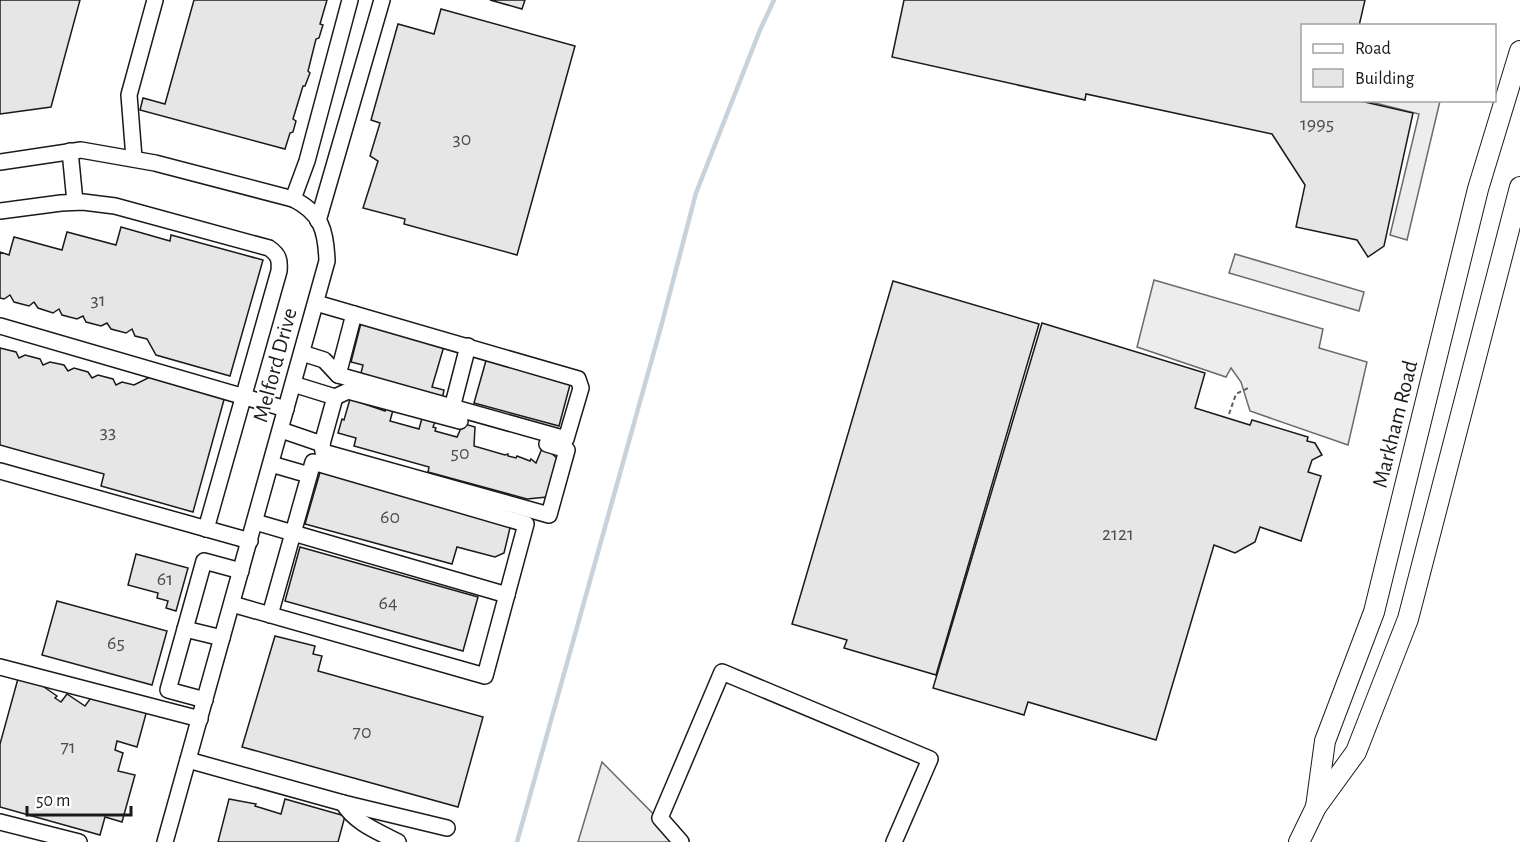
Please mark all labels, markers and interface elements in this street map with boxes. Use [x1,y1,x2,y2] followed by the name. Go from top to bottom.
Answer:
[1301,24,1496,102] legend
[1355,40,1391,58] text: Road
[1355,70,1415,88] text: Building
[1300,114,1334,134] house number: 1995
[453,129,471,149] house number: 30
[90,290,106,310] house number: 31
[249,306,301,424] street label: Melford Drive
[1369,358,1421,490] street label: Markham Road
[100,422,116,442] house number: 33
[451,443,469,463] house number: 50
[380,507,400,527] house number: 60
[1102,524,1134,544] house number: 2121
[157,569,173,589] house number: 61
[378,593,398,613] house number: 64
[107,633,125,653] house number: 65
[353,722,371,742] house number: 70
[60,737,76,757] house number: 71
[27,779,130,817] scale bar
[36,792,70,810] text: 50 m

